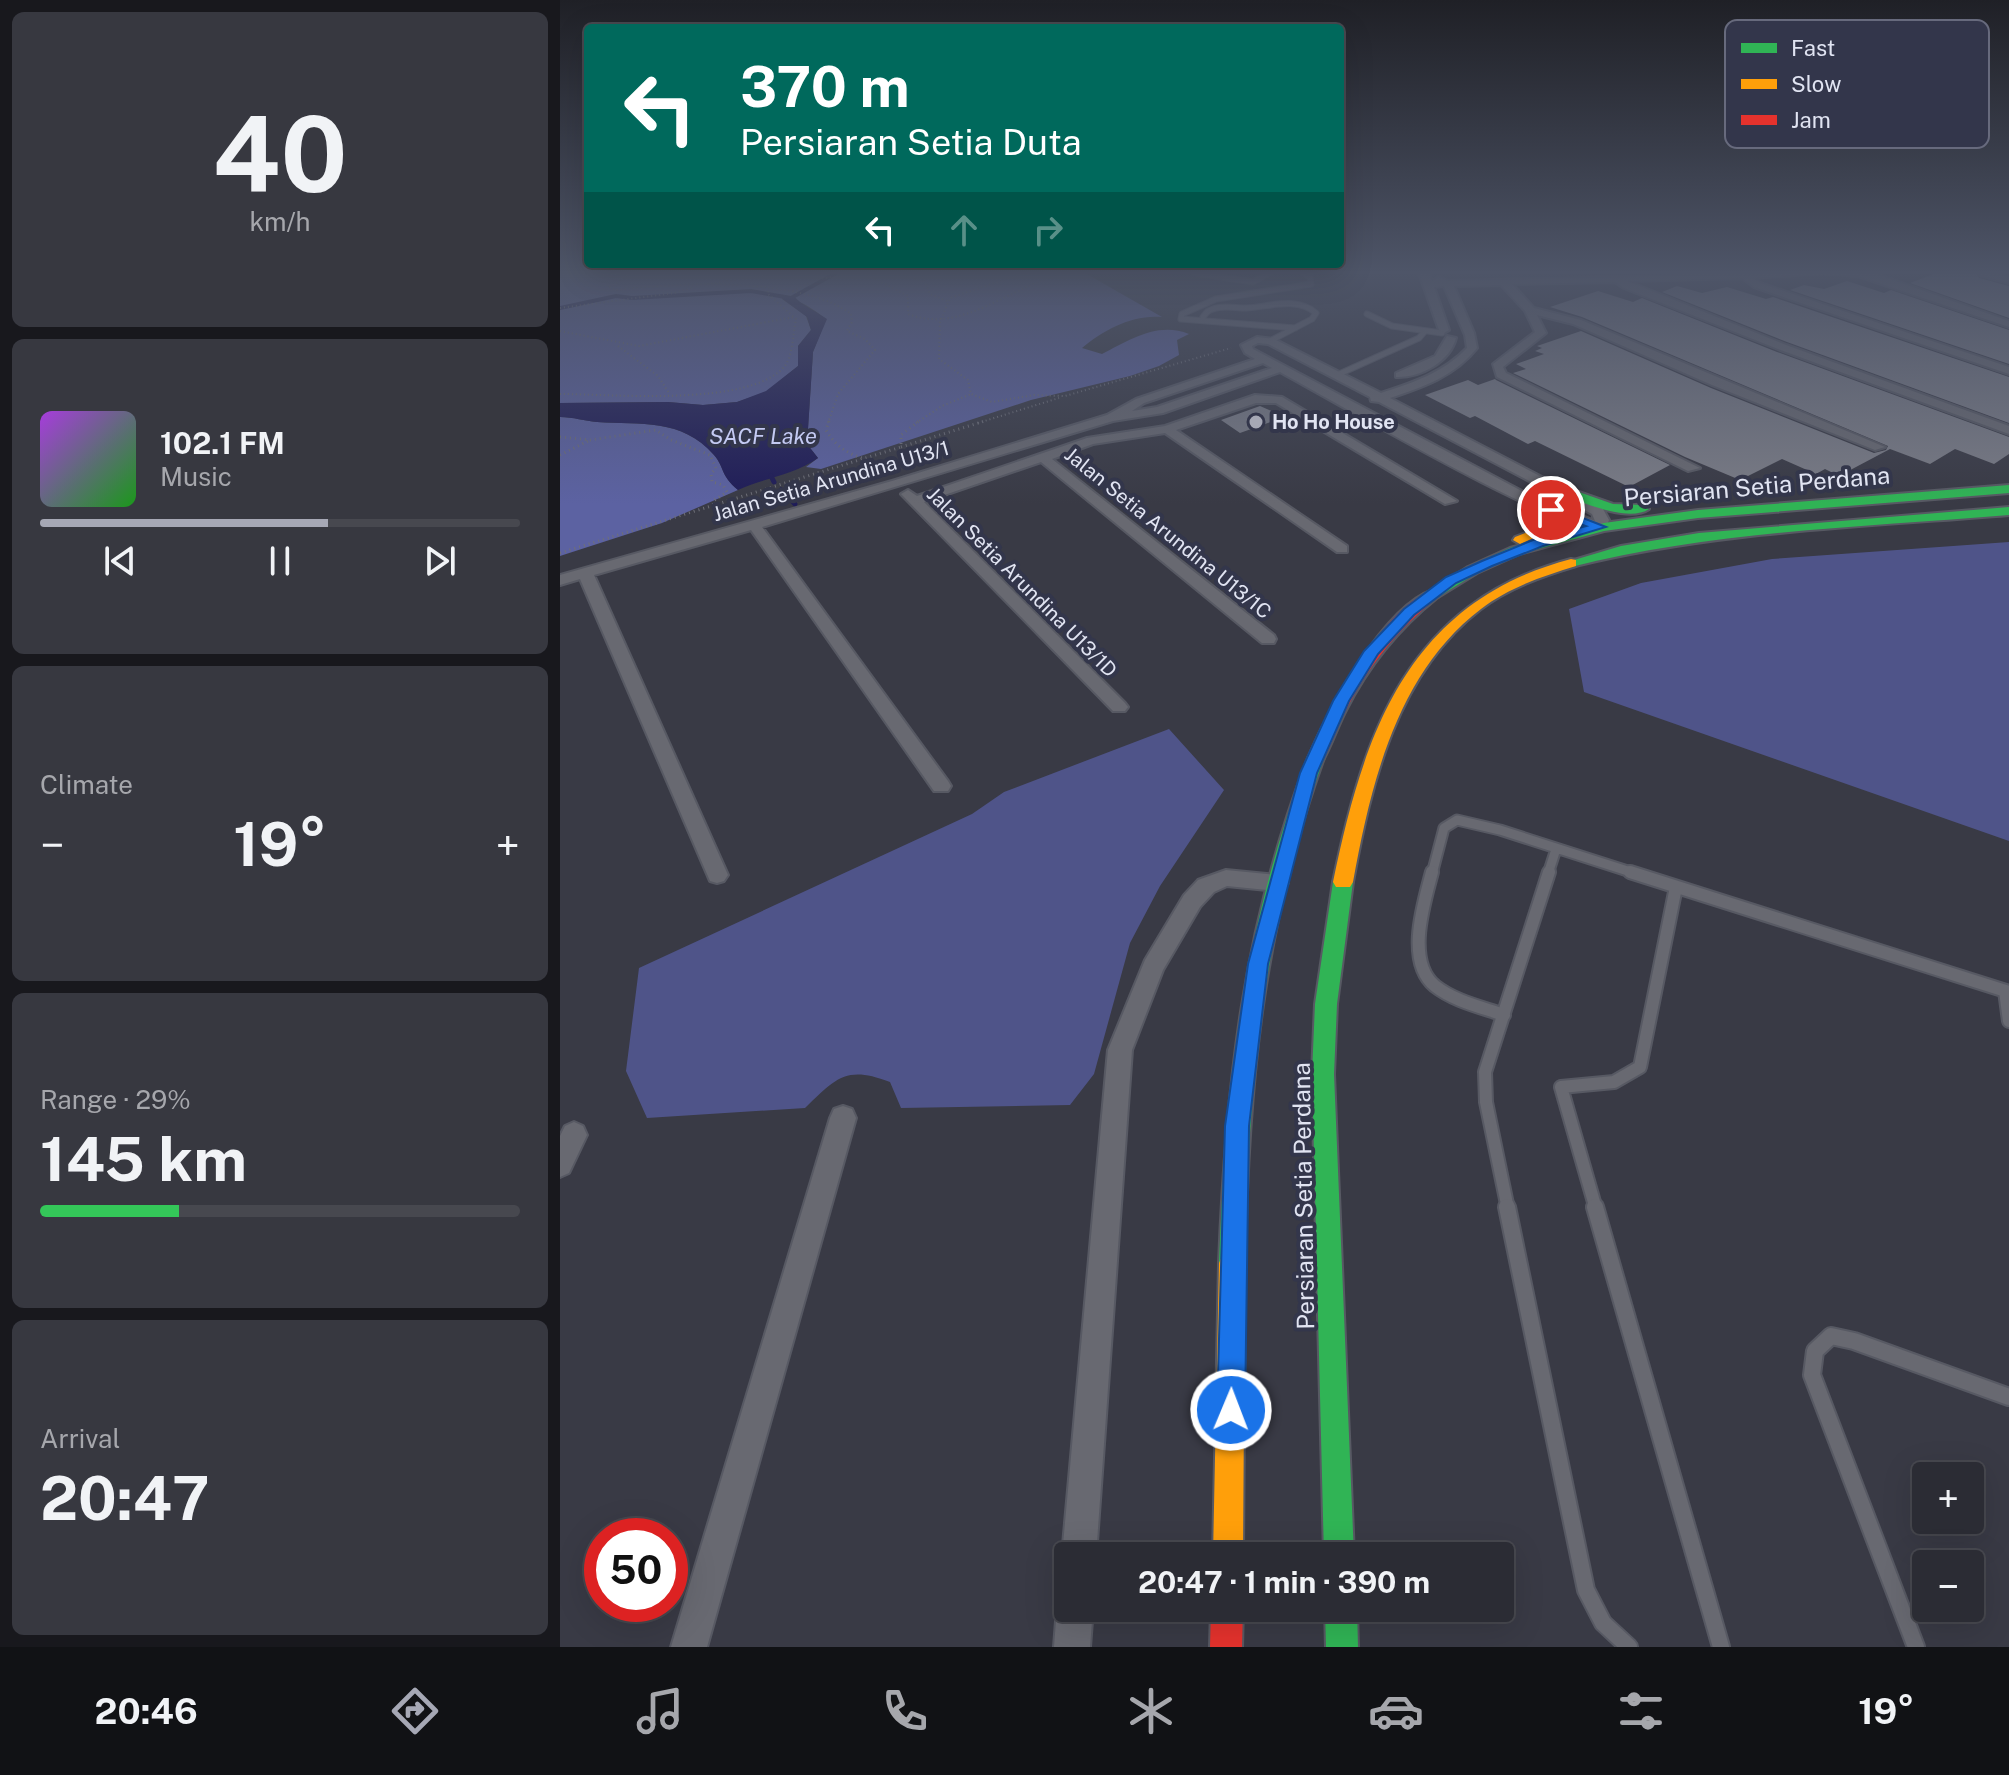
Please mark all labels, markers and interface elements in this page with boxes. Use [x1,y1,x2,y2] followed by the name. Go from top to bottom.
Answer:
[1725,20,1989,148] legend
[1791,35,1835,61] text: Fast
[740,54,910,120] text: 370 m
[608,56,712,160] icon: left
[1791,71,1841,97] text: Slow
[212,93,348,215] text: 40
[1791,107,1831,133] text: Jam
[740,121,1082,163] text: Persiaran Setia Duta
[249,206,311,237] text: km/h
[858,208,902,252] icon: left
[942,208,986,252] icon: ahead
[1026,208,1070,252] icon: right
[1272,410,1395,434] place label: Ho Ho House
[1247,413,1265,431] marker: Ho Ho House
[709,423,817,449] water label: SACF Lake
[160,425,285,461] text: 102.1 FM
[710,436,952,526] street label: Jalan Setia Arundina U13/1
[1060,442,1276,624] street label: Jalan Setia Arundina U13/1C
[1623,460,1891,512] street label: Persiaran Setia Perdana
[160,461,232,492] text: Music
[1517,476,1585,544] pin
[922,482,1122,682] street label: Jalan Setia Arundina U13/1D
[1529,488,1573,532] icon: arrive
[98,539,142,583] icon: previous
[258,539,302,583] icon: pause
[418,539,462,583] icon: next
[40,769,133,800] text: Climate
[233,809,327,880] text: 19°
[40,819,64,871] text: −
[496,819,520,871] text: +
[1287,1062,1319,1330] street label: Persiaran Setia Perdana
[40,1084,191,1115] text: Range · 29%
[40,1124,247,1195] text: 145 km
[1189,1368,1273,1452] position arrow
[40,1423,120,1454] text: Arrival
[1912,1462,1984,1622] map controls
[1912,1462,1984,1534] button: +
[40,1463,210,1534] text: 20:47
[584,1518,688,1622] speed limit sign: 50
[1912,1550,1984,1622] button: −
[1138,1564,1430,1600] text: 20:47 · 1 min · 390 m
[387,1683,443,1739] icon: directions
[632,1683,688,1739] icon: music
[877,1683,933,1739] icon: phone
[1123,1683,1179,1739] icon: climate
[1368,1683,1424,1739] icon: car
[1613,1683,1669,1739] icon: filters
[95,1690,198,1732] text: 20:46
[1858,1690,1914,1732] text: 19°

